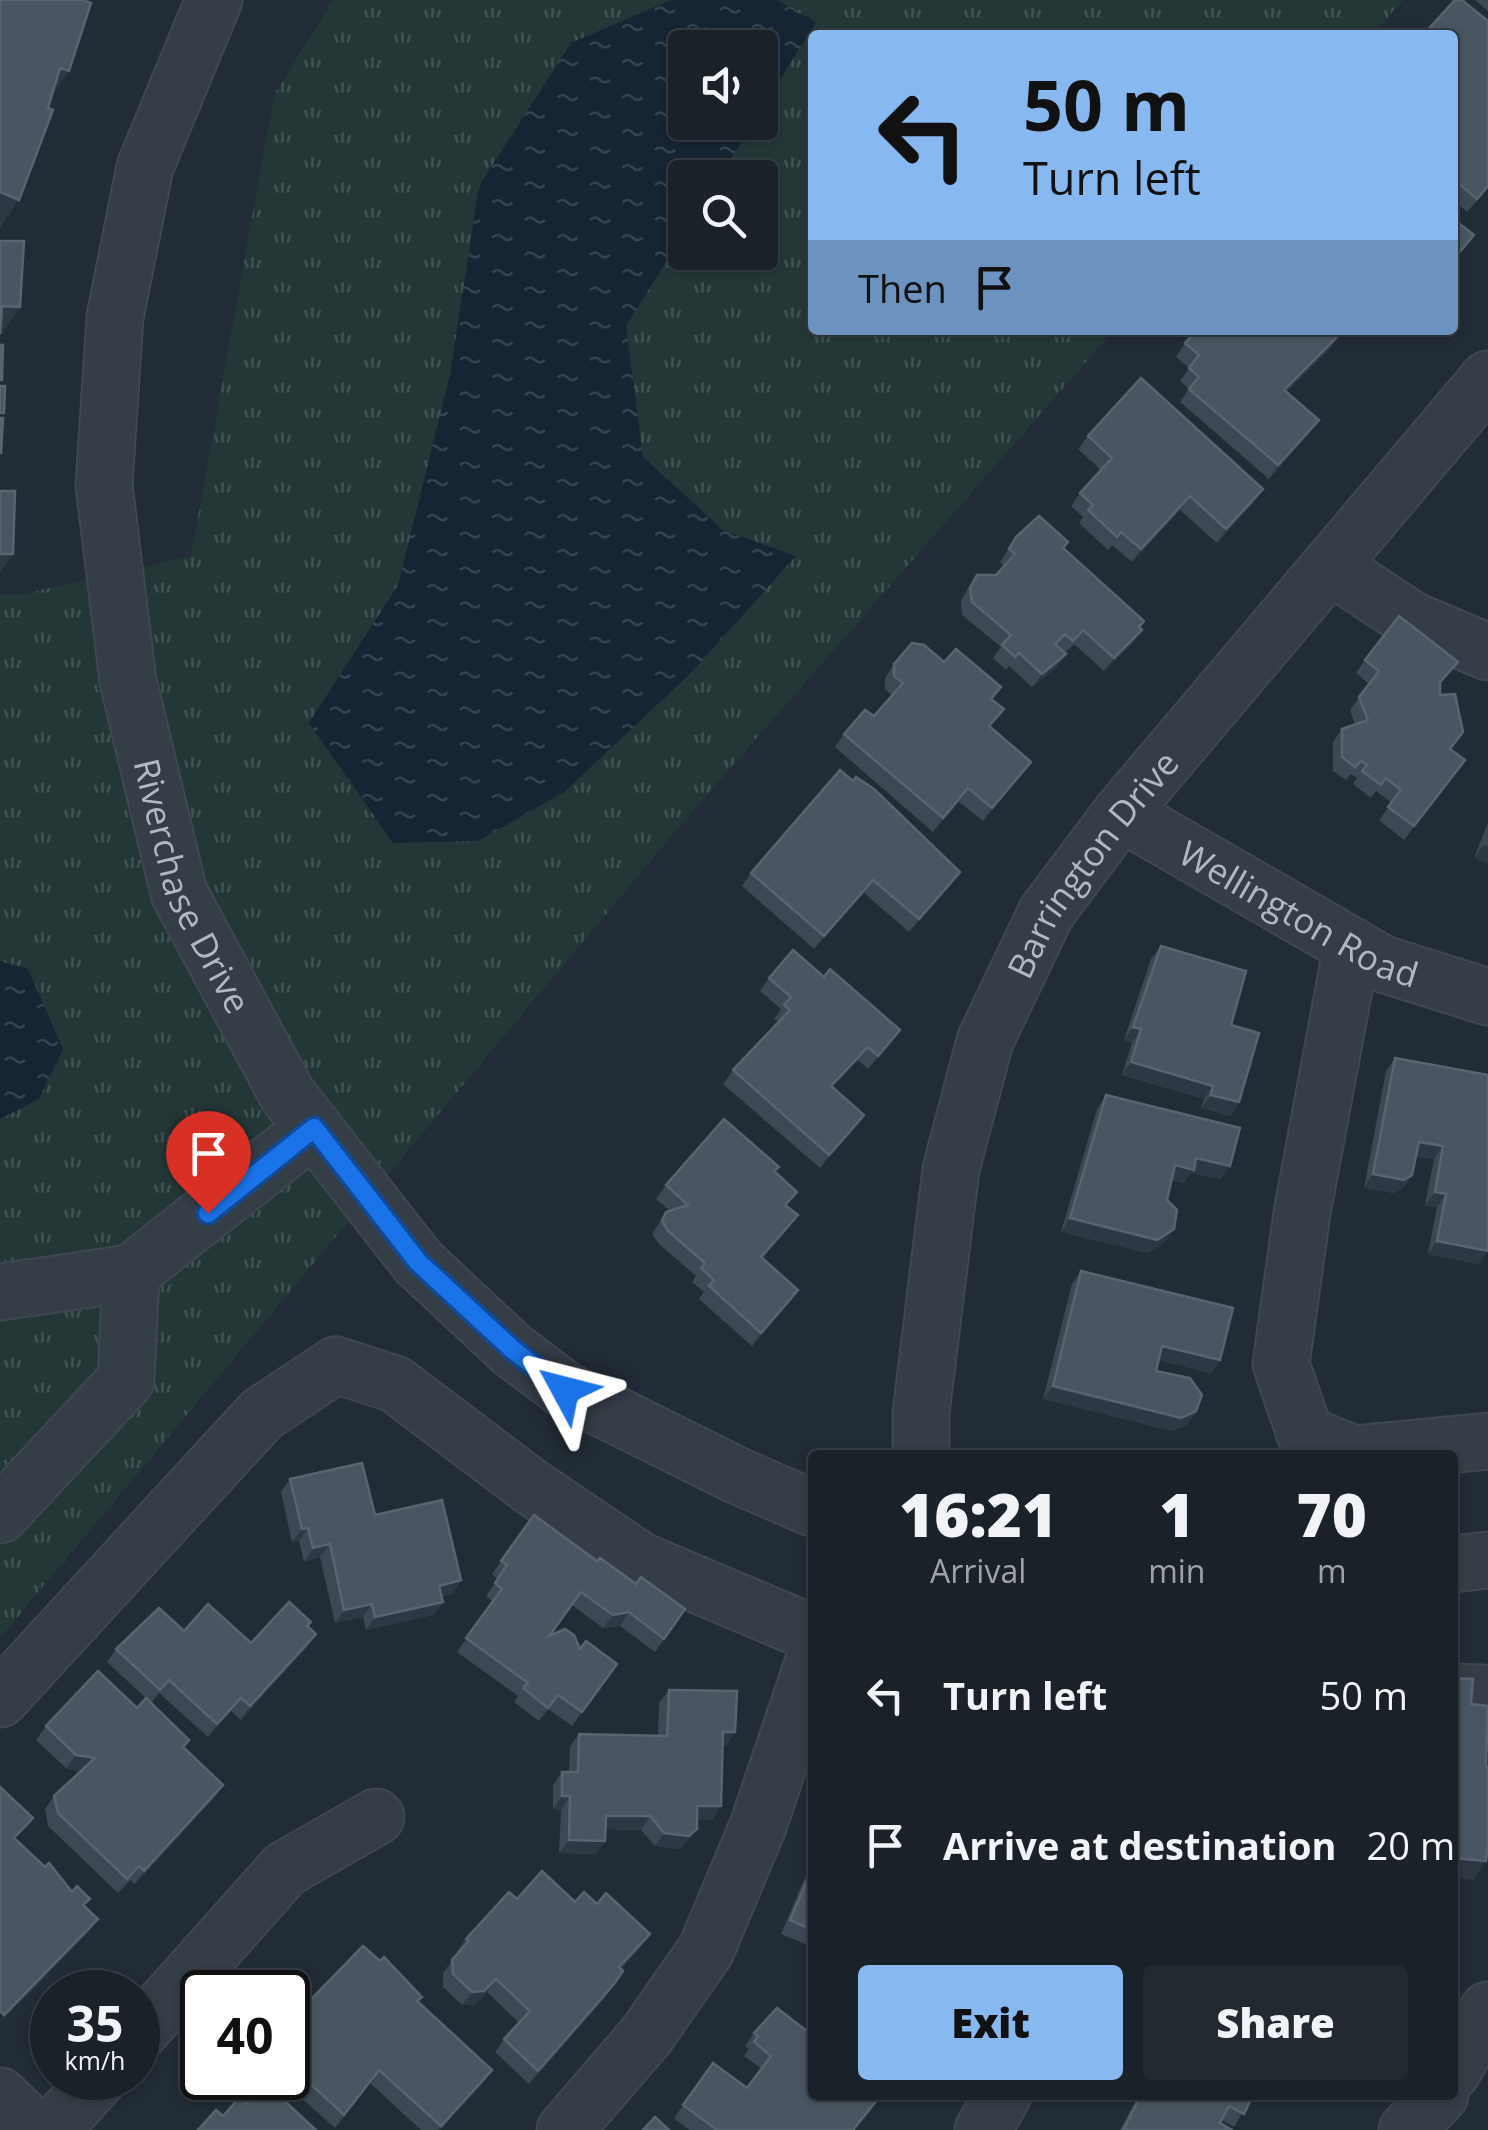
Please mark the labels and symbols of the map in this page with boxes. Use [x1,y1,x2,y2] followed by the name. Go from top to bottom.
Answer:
[995,740,1188,985] street label: Barrington Drive
[124,753,263,1021] street label: Riverchase Drive
[1171,828,1424,997] street label: Wellington Road
[166,1111,251,1214] pin
[513,1338,617,1442] position arrow
[180,1970,310,2100] speed limit sign: 40

